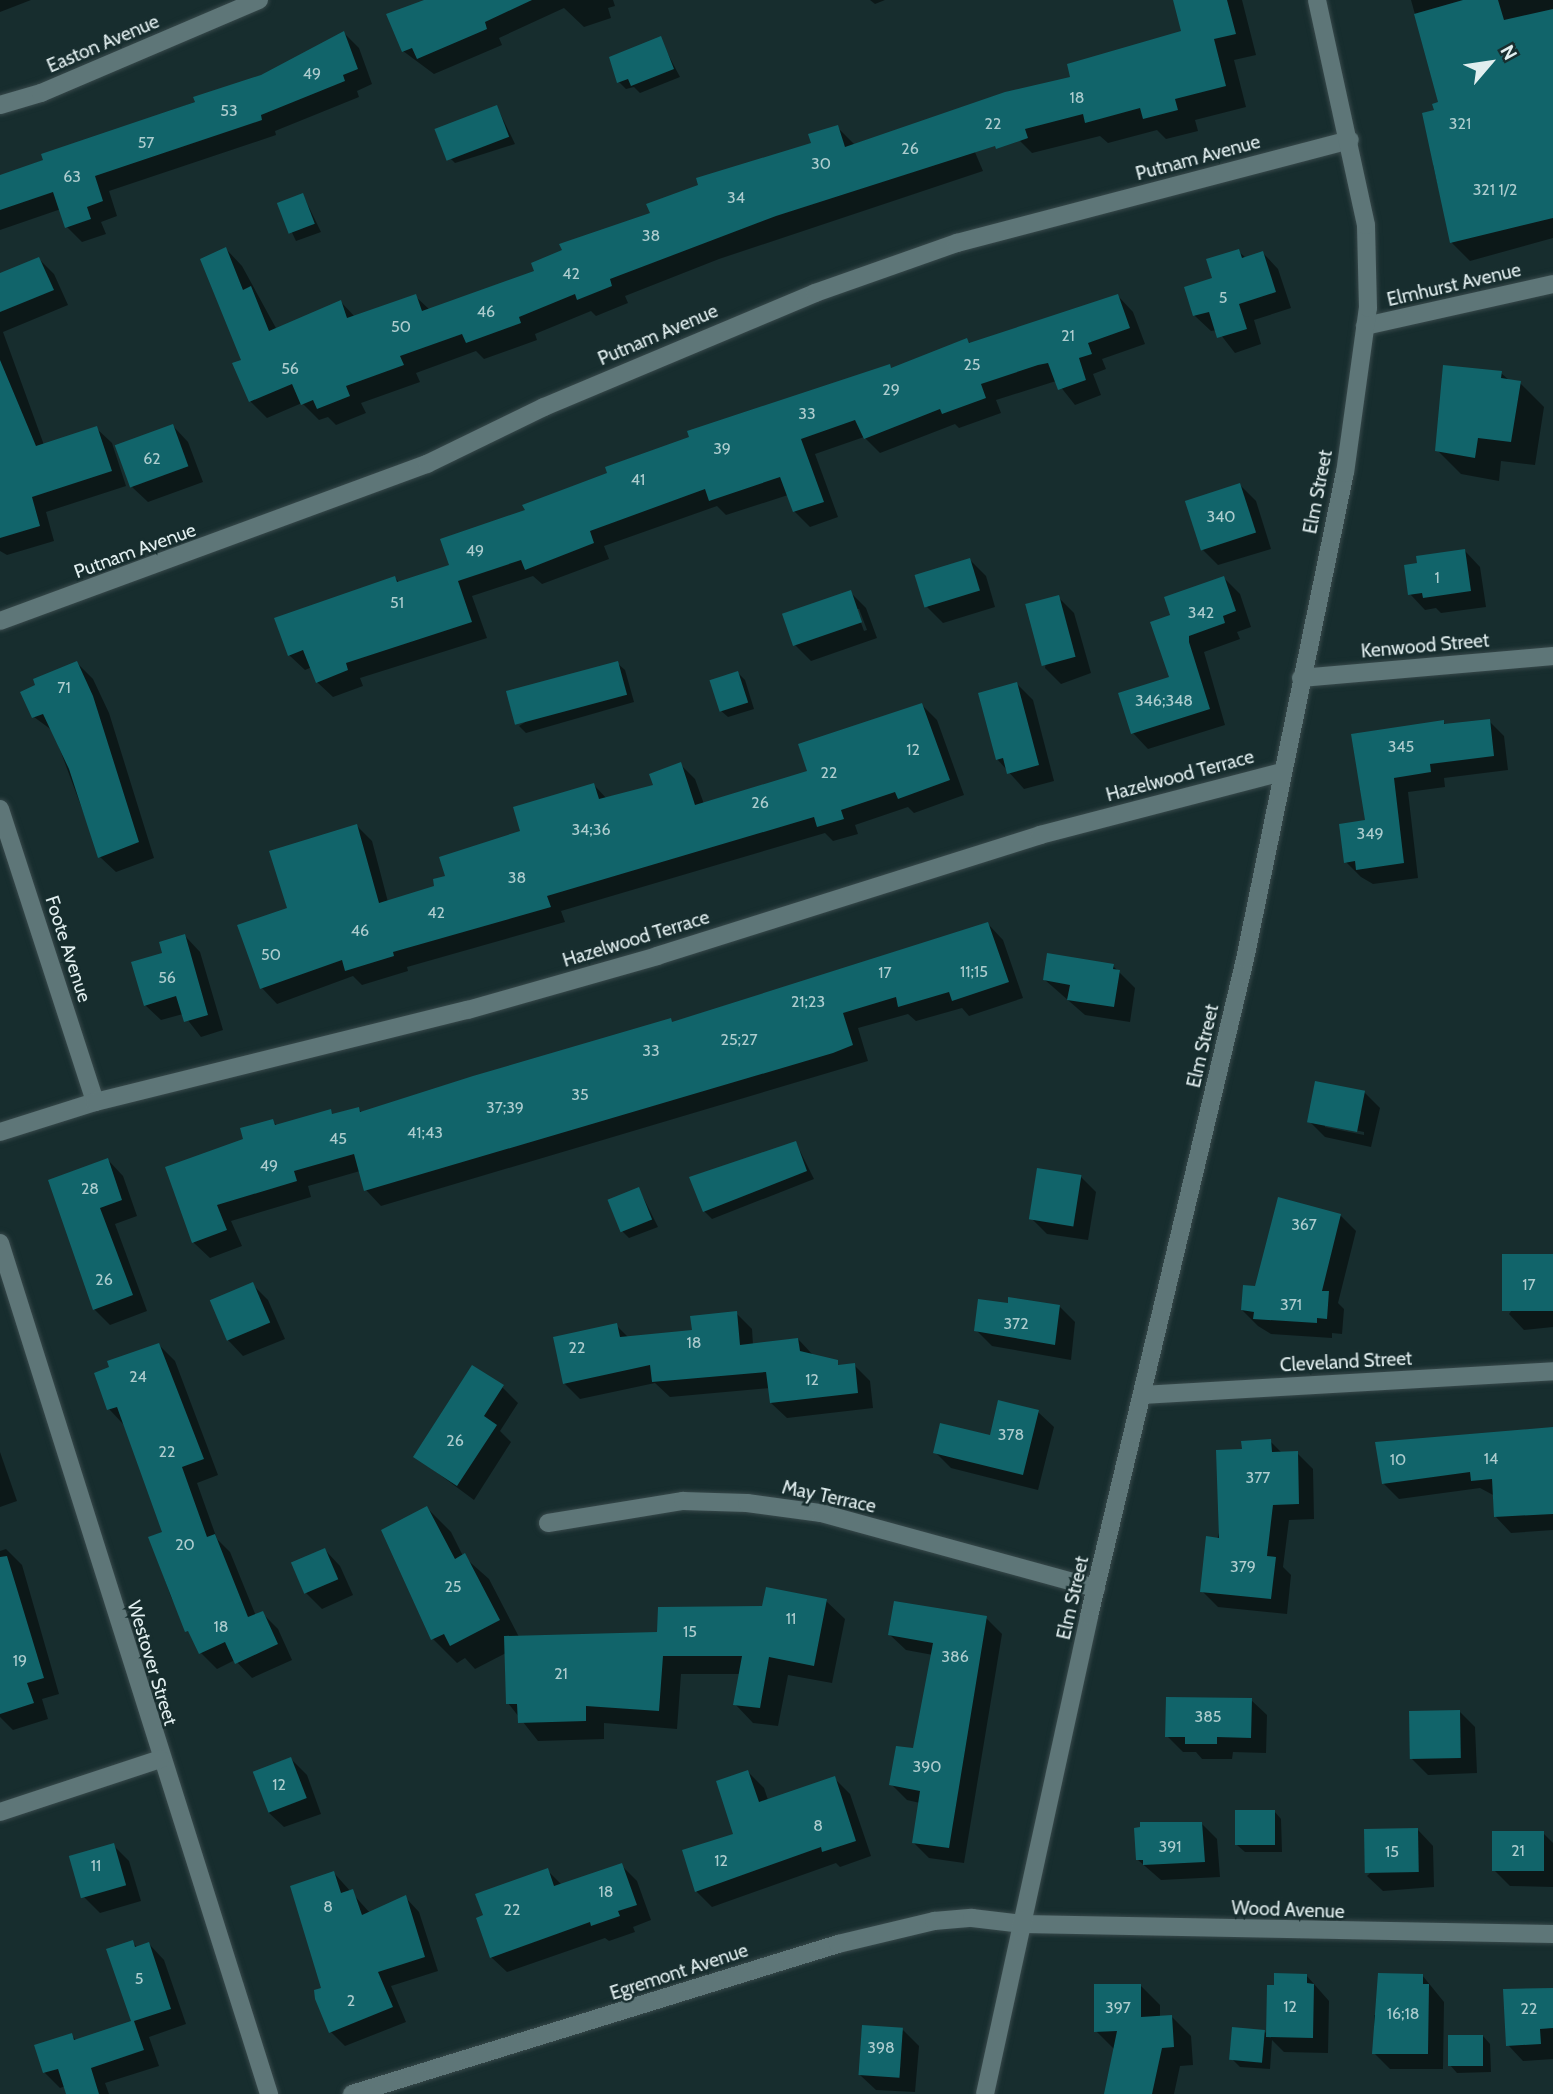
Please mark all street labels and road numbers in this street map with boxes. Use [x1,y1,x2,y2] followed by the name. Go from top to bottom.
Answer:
[44,10,162,78] street label: Easton Avenue
[1133,130,1263,186] street label: Putnam Avenue
[1385,259,1523,311] street label: Elmhurst Avenue
[595,299,721,371] street label: Putnam Avenue
[1299,448,1337,536] street label: Elm Street
[71,518,199,584] street label: Putnam Avenue
[1360,629,1490,663] street label: Kenwood Street
[1104,745,1256,807] street label: Hazelwood Terrace
[40,893,96,1005] street label: Foote Avenue
[560,906,712,972] street label: Hazelwood Terrace
[1182,1002,1224,1090] street label: Elm Street
[1279,1347,1413,1377] street label: Cleveland Street
[780,1476,878,1518] street label: May Terrace
[1052,1554,1094,1642] street label: Elm Street
[122,1598,182,1728] street label: Westover Street
[1231,1897,1345,1923] street label: Wood Avenue
[607,1939,751,2005] street label: Egremont Avenue

